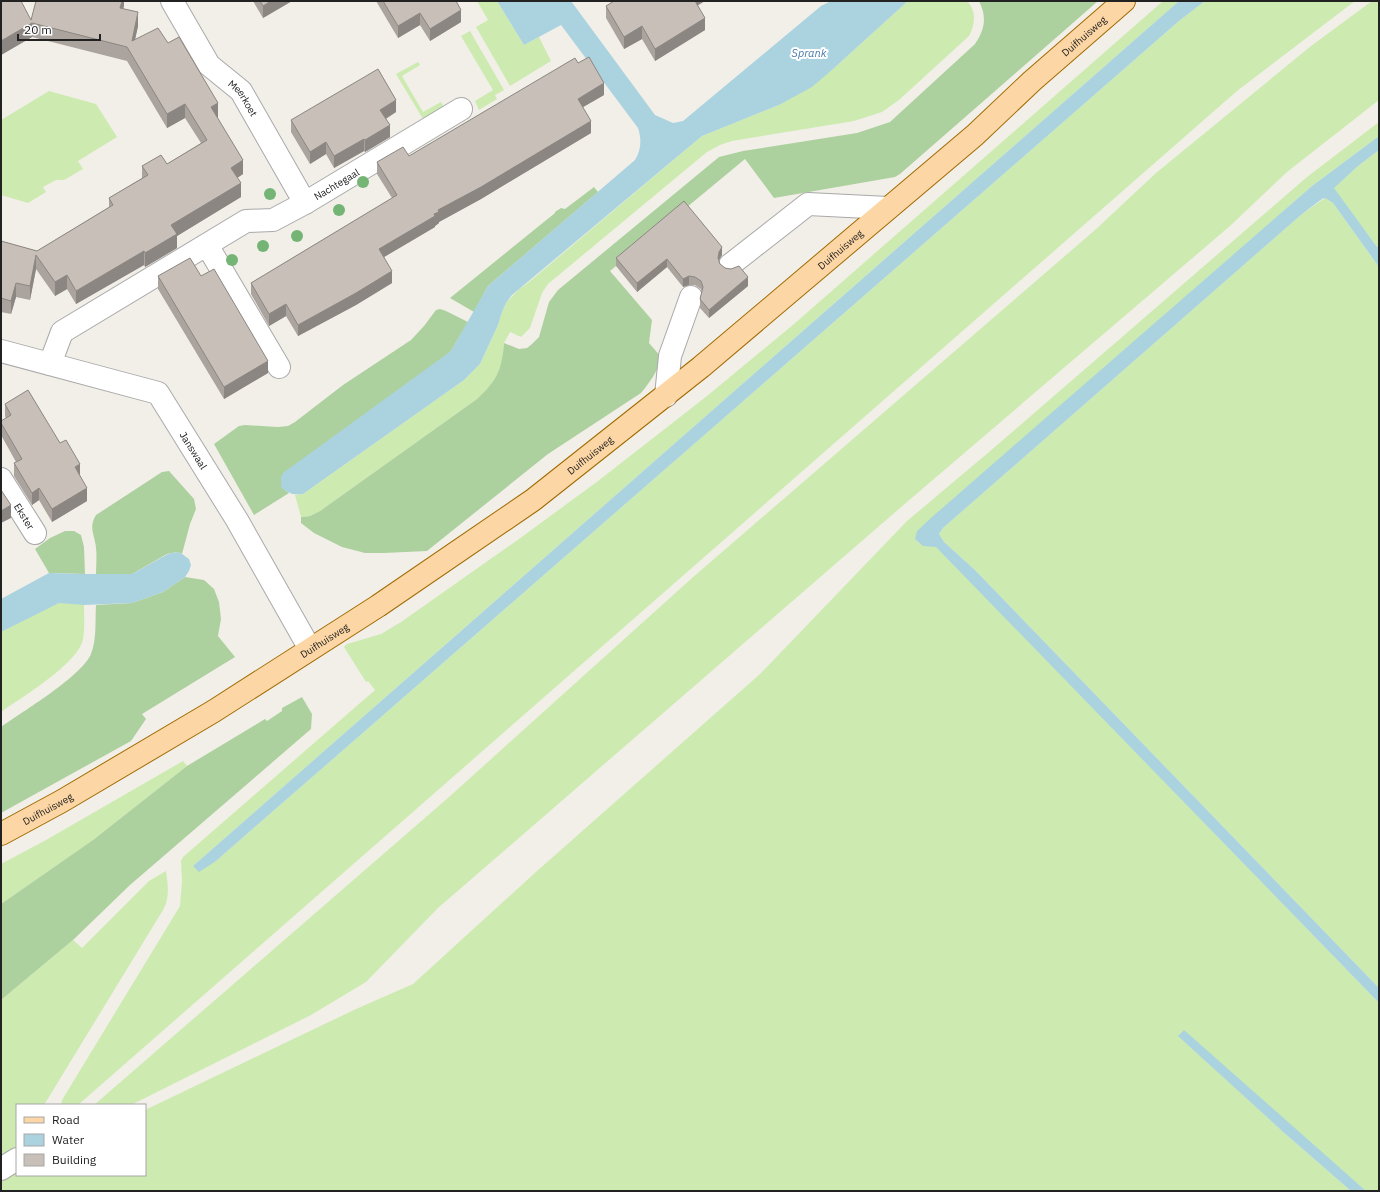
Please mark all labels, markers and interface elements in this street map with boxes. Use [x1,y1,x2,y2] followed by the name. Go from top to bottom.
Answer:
[1059,12,1109,59] street label: Duifhuisweg
[18,16,100,42] scale bar
[24,22,52,37] text: 20 m
[792,46,827,60] water label: Sprank
[226,77,261,119] street label: Meerkoet
[311,165,362,203] street label: Nachtegaal
[815,226,866,272] street label: Duifhuisweg
[177,429,210,472] street label: Janswaal
[564,432,616,477] street label: Duifhuisweg
[11,501,38,532] street label: Ekster
[298,620,352,661] street label: Duifhuisweg
[20,789,76,828] street label: Duifhuisweg
[16,1104,146,1176] legend
[52,1112,80,1127] text: Road
[52,1132,85,1147] text: Water
[52,1152,97,1167] text: Building

